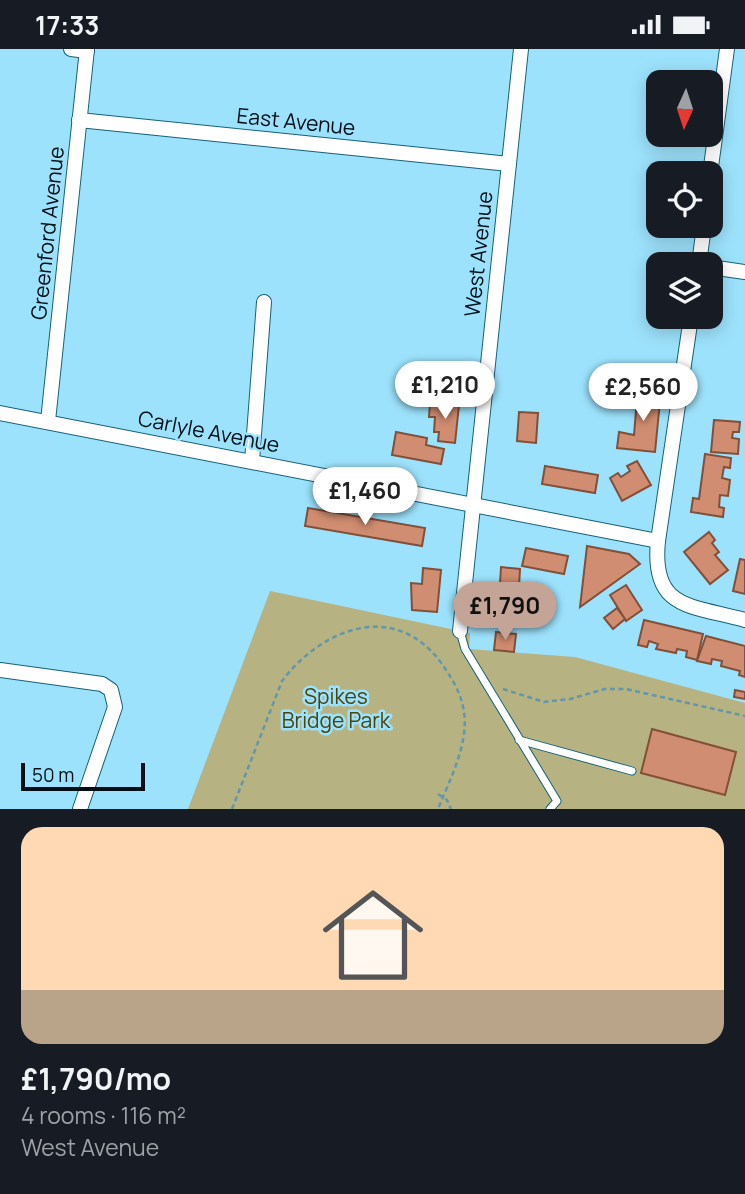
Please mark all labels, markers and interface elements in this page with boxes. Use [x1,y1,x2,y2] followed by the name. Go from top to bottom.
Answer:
[35,7,99,43] text: 17:33
[646,70,723,147] north arrow
[646,70,723,329] map controls
[235,101,357,141] street label: East Avenue
[24,145,70,321] street label: Greenford Avenue
[646,161,723,238] button: locate
[457,190,499,318] street label: West Avenue
[646,252,723,329] button: layers
[388,361,502,421] pin: £1,210
[586,363,700,423] pin: £2,560
[411,368,479,400] text: £1,210
[605,370,681,402] text: £2,560
[136,404,282,458] street label: Carlyle Avenue
[308,468,422,527] pin: £1,460
[329,474,401,506] text: £1,460
[448,583,562,642] pin: £1,790
[470,589,540,621] text: £1,790
[282,682,391,734] park label: Spikes Bridge Park
[21,760,145,792] scale bar
[32,762,74,788] text: 50 m
[310,872,436,998] icon: home
[21,1058,171,1099] text: £1,790/mo
[21,1099,186,1131] text: 4 rooms · 116 m²
[21,1131,159,1163] text: West Avenue

